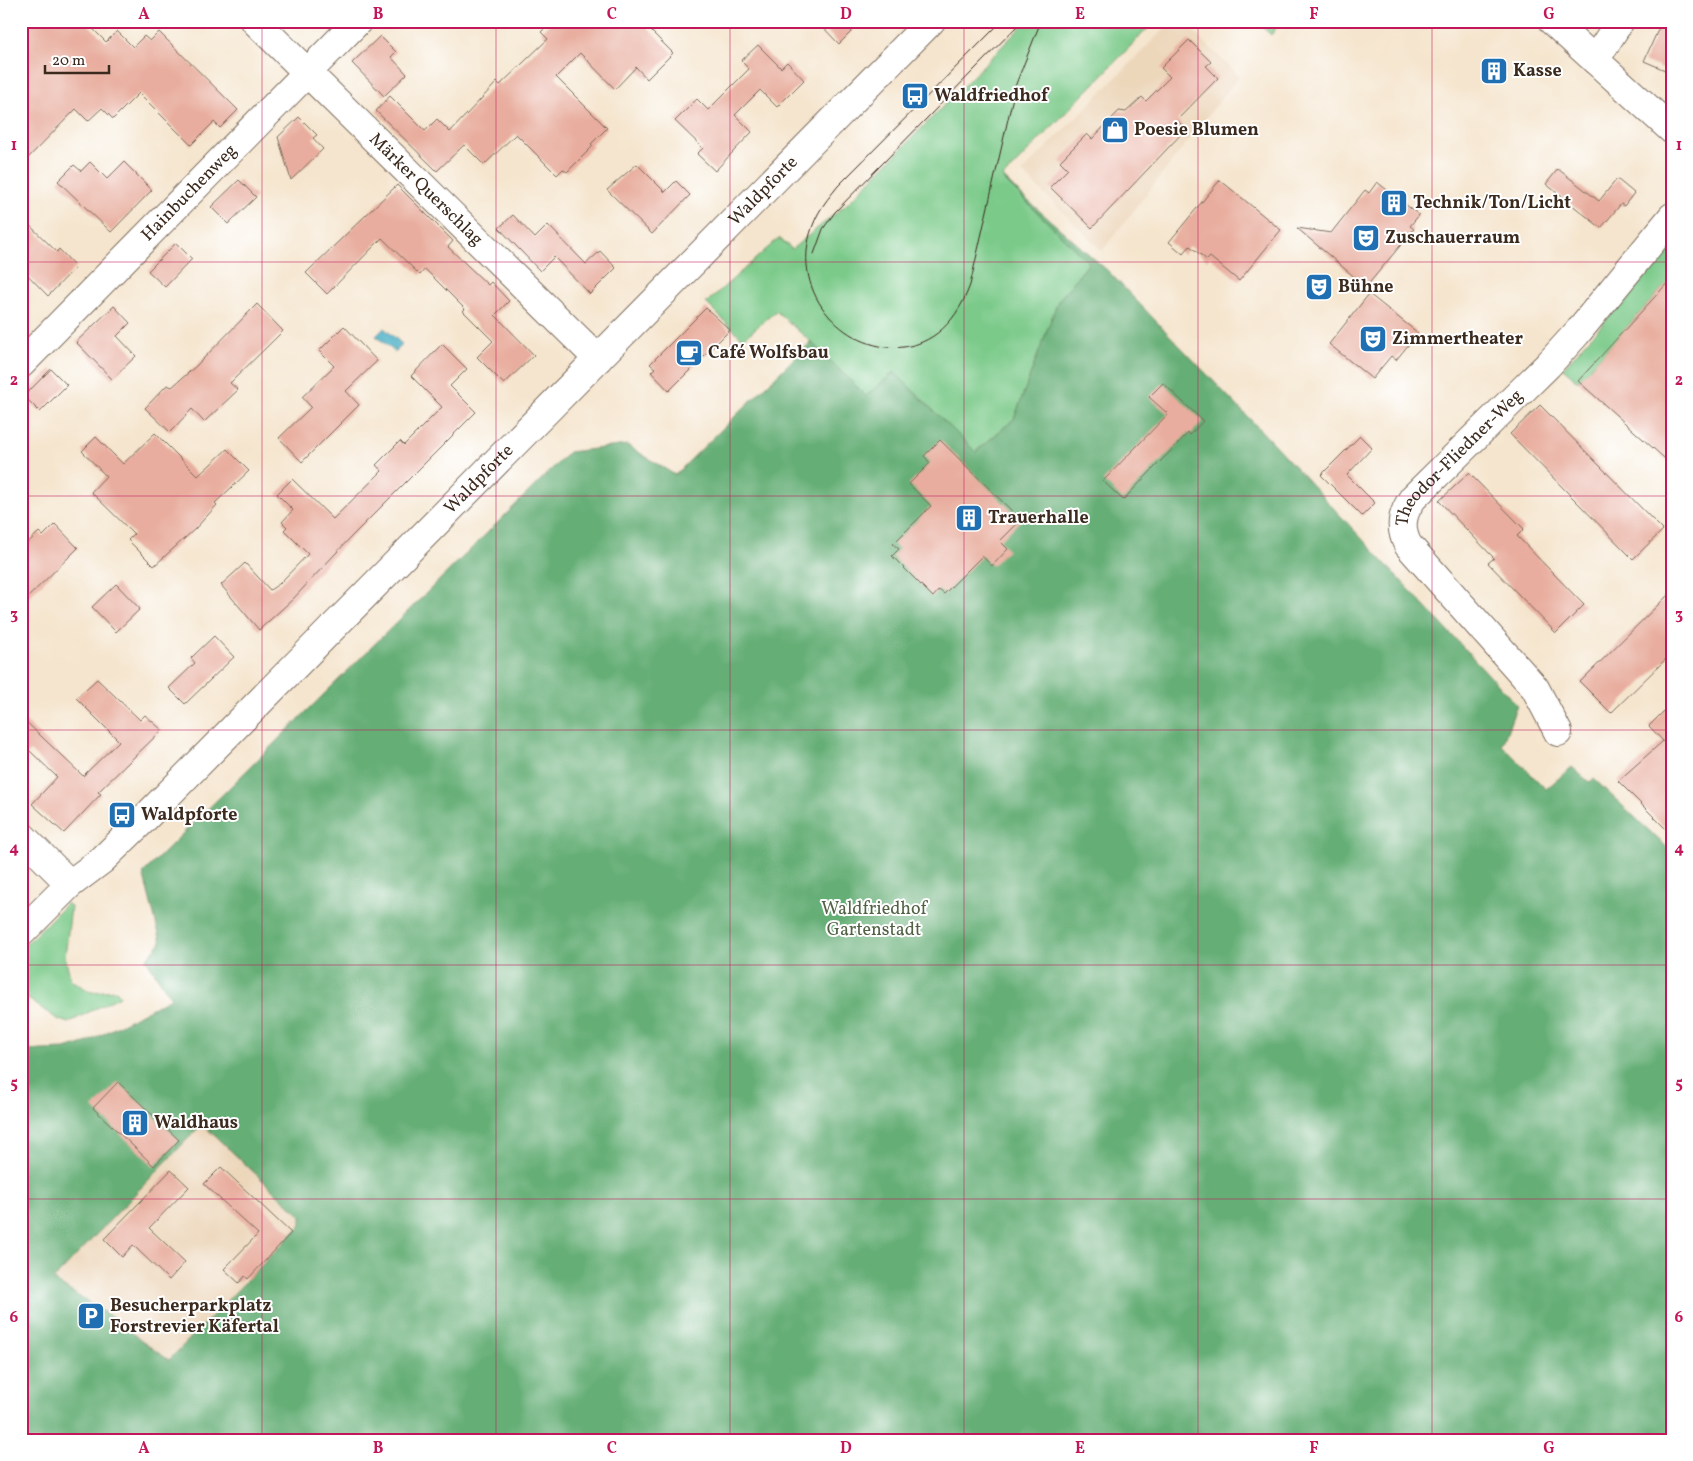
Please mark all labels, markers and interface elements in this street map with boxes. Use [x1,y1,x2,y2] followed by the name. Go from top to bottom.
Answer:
[138,4,150,26] text: A
[373,4,384,26] text: B
[607,4,617,26] text: C
[840,4,852,26] text: D
[1075,4,1085,26] text: E
[1309,4,1319,26] text: F
[1543,4,1555,26] text: G
[45,42,109,74] scale bar
[52,51,85,72] text: 20 m
[1479,56,1509,86] building icon: Kasse
[1513,59,1562,84] place label: Kasse
[900,81,930,111] bus stop icon: Waldfriedhof
[934,84,1050,109] place label: Waldfriedhof
[1100,115,1130,145] shop icon: Poesie Blumen
[1134,118,1259,143] place label: Poesie Blumen
[363,127,489,252] street label: Märker Querschlag
[11,135,17,157] text: 1
[1676,135,1682,157] text: 1
[136,139,243,247] street label: Hainbuchenweg
[723,150,804,232] street label: Waldpforte
[1379,188,1409,218] building icon: Technik/Ton/Licht
[1413,191,1571,216] place label: Technik/Ton/Licht
[1351,223,1381,253] theatre icon: Zuschauerraum
[1385,226,1520,251] place label: Zuschauerraum
[1304,272,1334,302] theatre icon: Bühne
[1338,275,1394,300] place label: Bühne
[1358,324,1388,354] theatre icon: Zimmertheater
[1392,327,1523,352] place label: Zimmertheater
[674,338,704,368] cafe icon: Café Wolfsbau
[708,341,829,366] place label: Café Wolfsbau
[10,370,18,392] text: 2
[1675,370,1683,392] text: 2
[1390,384,1529,528] street label: Theodor-Fliedner-Weg
[439,439,519,520] street label: Waldpforte
[954,503,984,533] building icon: Trauerhalle
[988,506,1089,531] place label: Trauerhalle
[10,604,18,626] text: 3
[1675,604,1683,626] text: 3
[107,800,137,830] bus stop icon: Waldpforte
[141,803,237,828] place label: Waldpforte
[9,838,19,860] text: 4
[1674,838,1684,860] text: 4
[821,897,929,943] park label: Waldfriedhof Gartenstadt
[10,1073,18,1095] text: 5
[1675,1073,1683,1095] text: 5
[120,1108,150,1138] building icon: Waldhaus
[154,1111,238,1136] place label: Waldhaus
[110,1294,279,1340] place label: Besucherparkplatz Forstrevier Käfertal
[76,1301,106,1331] parking icon: Besucherparkplatz Forstrevier Käfertal
[10,1307,19,1329] text: 6
[1675,1307,1684,1329] text: 6
[138,1438,150,1460] text: A
[373,1438,384,1460] text: B
[607,1438,617,1460] text: C
[840,1438,852,1460] text: D
[1075,1438,1085,1460] text: E
[1309,1438,1319,1460] text: F
[1543,1438,1555,1460] text: G

